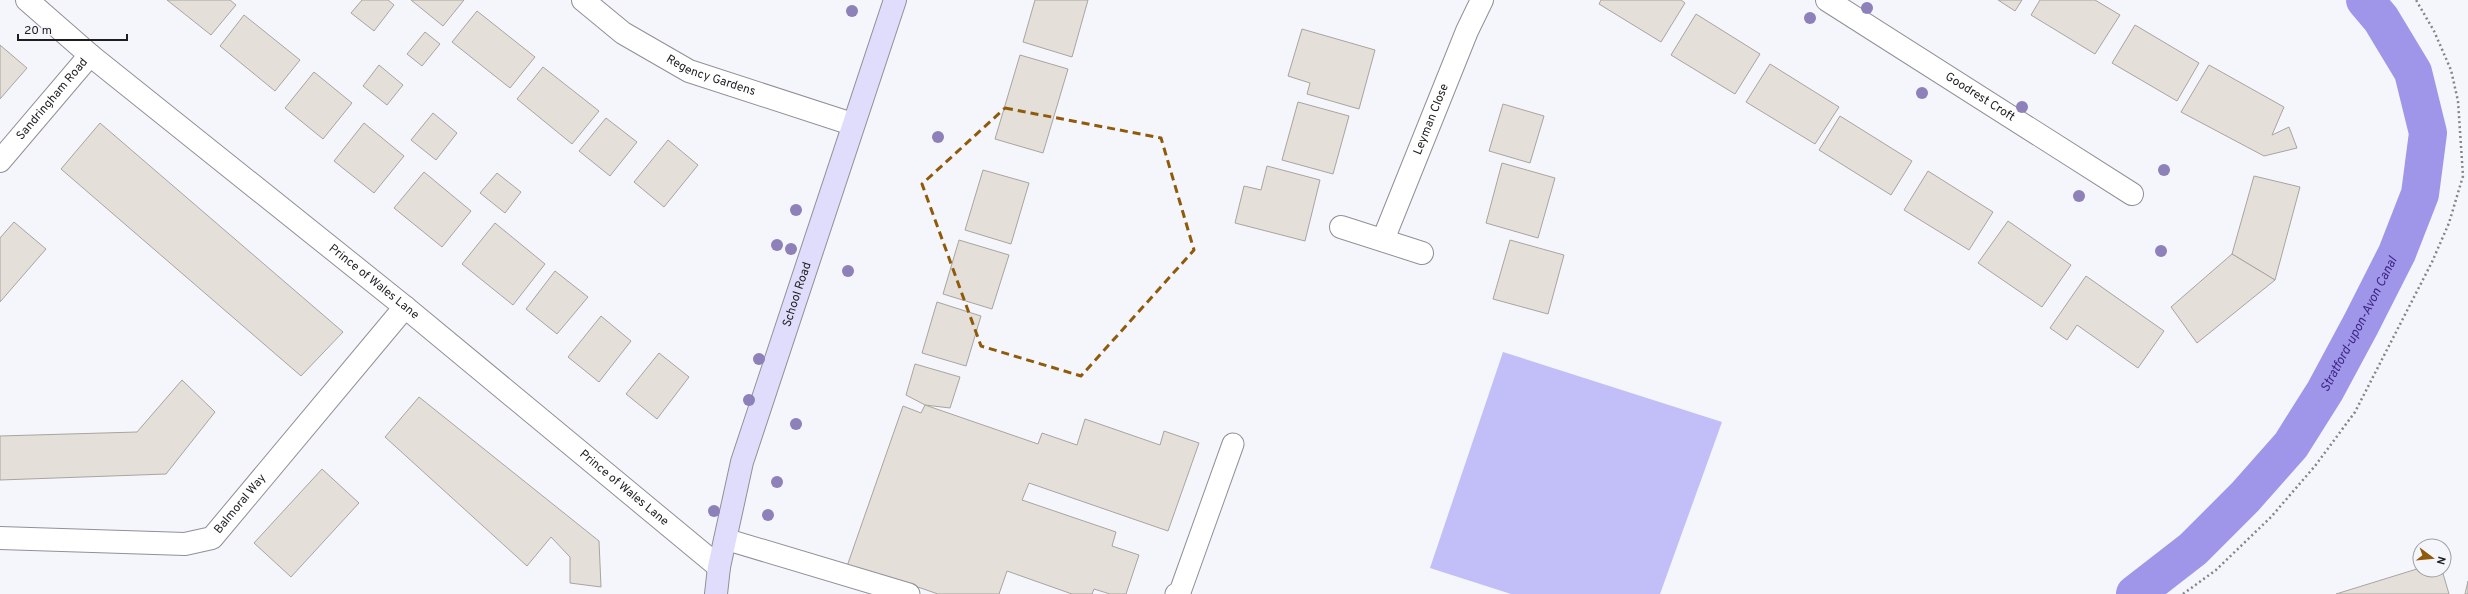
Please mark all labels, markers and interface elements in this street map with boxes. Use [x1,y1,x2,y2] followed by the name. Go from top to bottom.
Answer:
[18,16,127,42] scale bar
[24,23,52,39] text: 20 m
[663,51,757,100] street label: Regency Gardens
[13,55,92,144] street label: Sandringham Road
[1942,69,2018,125] street label: Goodrest Croft
[1410,82,1453,157] street label: Leyman Close
[325,241,422,323] street label: Prince of Wales Lane
[2318,254,2402,395] water label: Stratford-upon-Avon Canal
[779,260,816,329] street label: School Road
[576,446,672,530] street label: Prince of Wales Lane
[211,471,270,537] street label: Balmoral Way
[2412,538,2452,578] north arrow
[2433,555,2448,566] text: N

